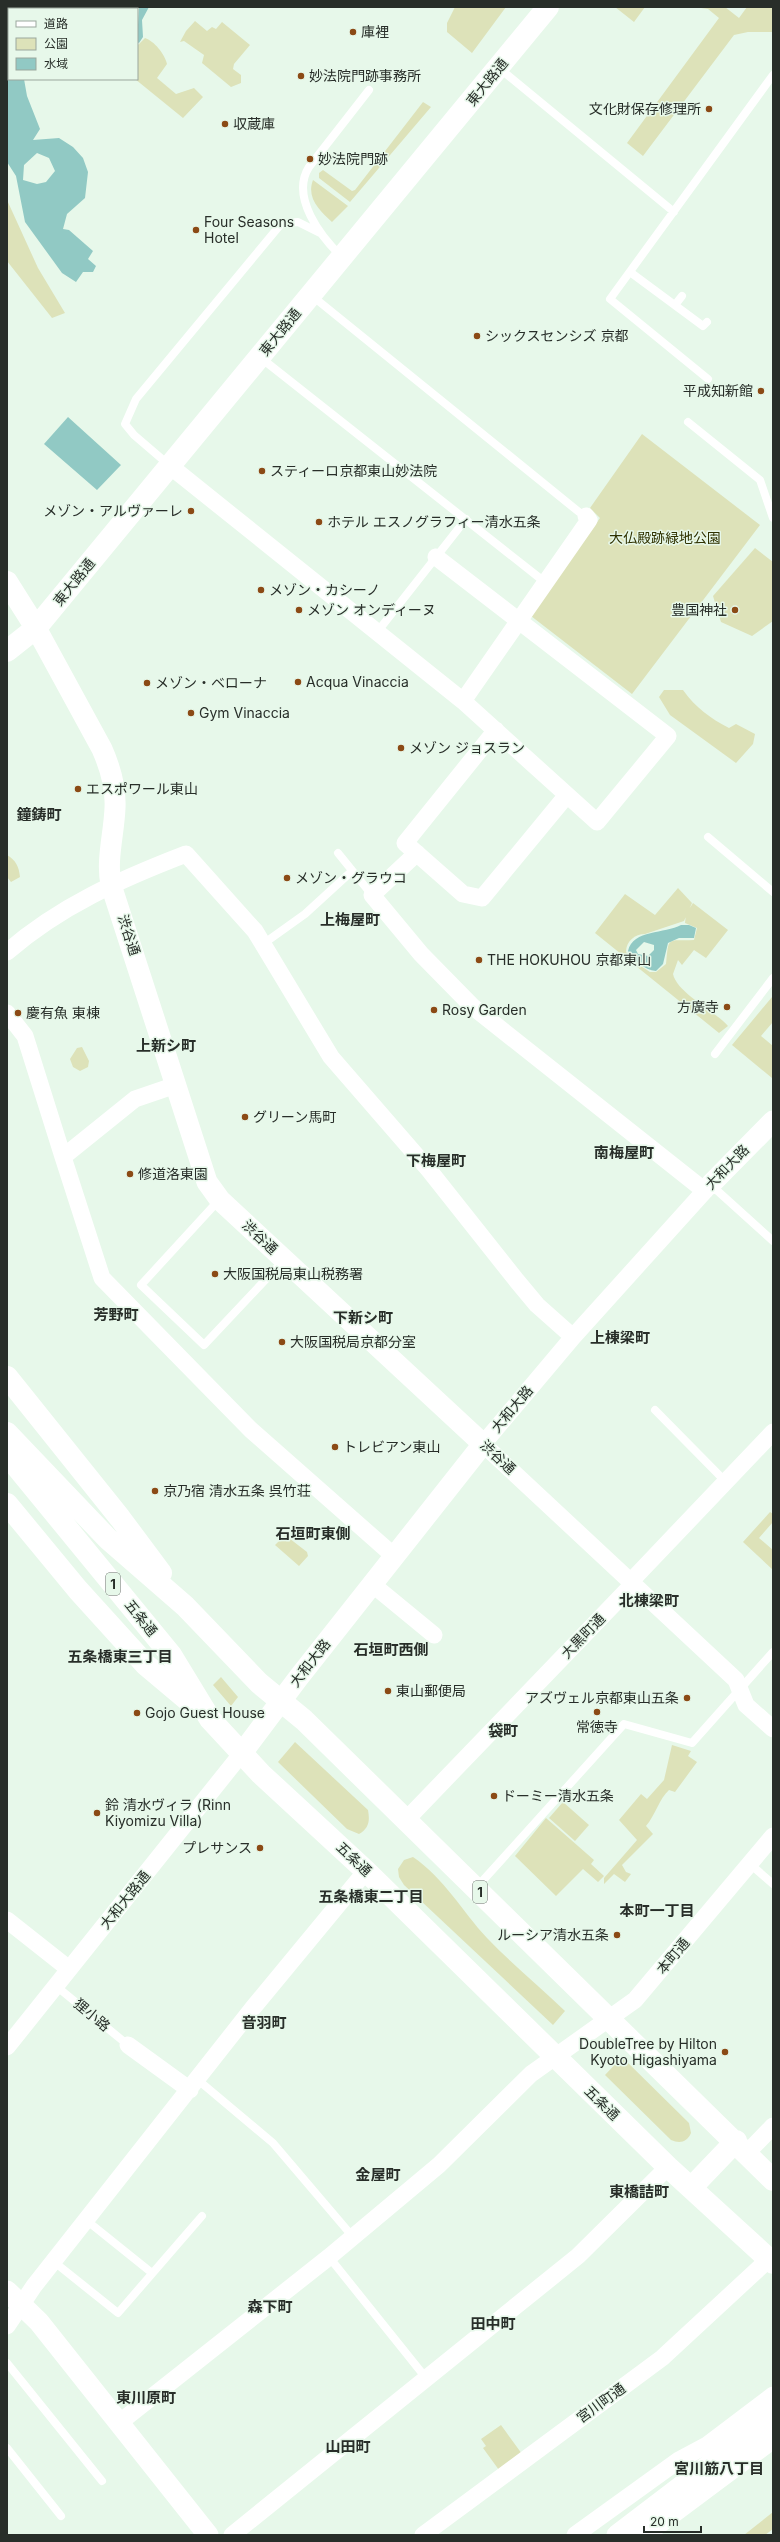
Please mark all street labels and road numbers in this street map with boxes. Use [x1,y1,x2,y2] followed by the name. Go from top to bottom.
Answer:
[462,55,511,109] street label: 東大路通
[255,305,304,359] street label: 東大路通
[49,555,98,609] street label: 東大路通
[115,912,144,957] street label: 渋谷通
[701,1141,752,1193] street label: 大和大路
[239,1216,281,1257] street label: 渋谷通
[487,1382,536,1436] street label: 大和大路
[477,1436,519,1477] street label: 渋谷通
[106,1573,120,1595] road number: 1
[122,1596,161,1639] street label: 五条通
[557,1610,608,1662] street label: 大黒町通
[286,1635,334,1690] street label: 大和大路
[333,1838,375,1879] street label: 五条通
[96,1867,153,1932] street label: 大和大路通
[473,1881,487,1903] road number: 1
[653,1934,693,1977] street label: 本町通
[71,1995,114,2035] street label: 狸小路
[581,2082,623,2123] street label: 五条通
[573,2379,628,2426] street label: 宮川町通

